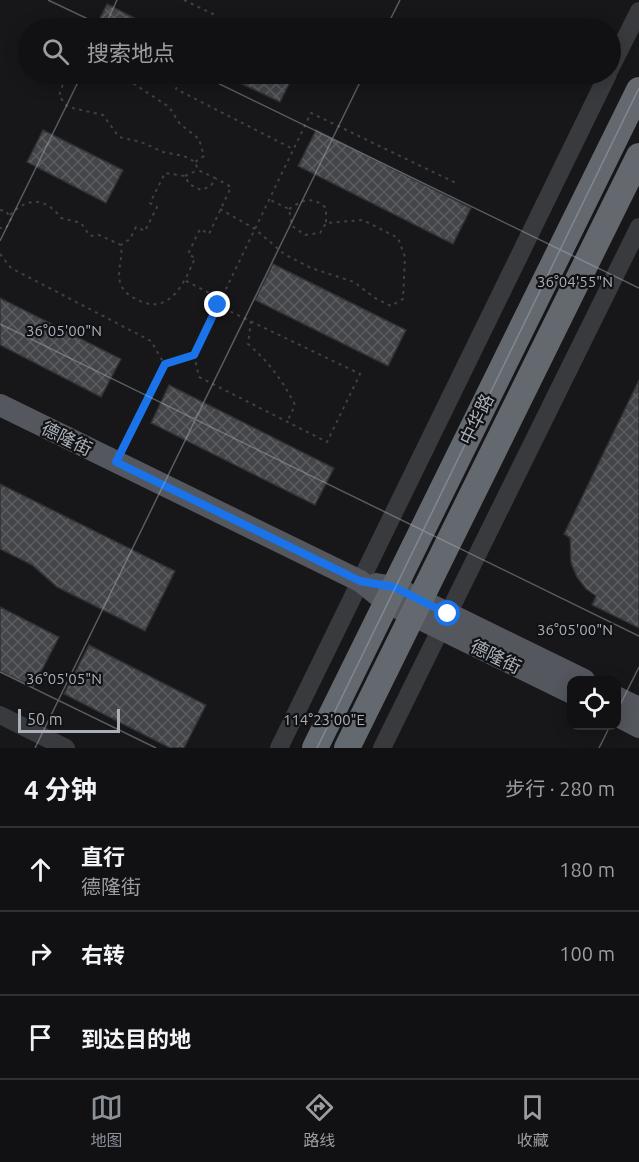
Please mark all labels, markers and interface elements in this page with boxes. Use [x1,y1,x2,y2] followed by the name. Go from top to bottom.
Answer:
[18,18,621,84] search box
[39,35,72,68] icon: search
[87,40,175,65] text: 搜索地点
[537,273,613,290] text: 36°04'55"N
[204,291,230,317] route end
[26,322,102,339] text: 36°05'00"N
[455,390,497,448] street label: 中华路
[38,417,96,459] street label: 德隆街
[434,600,460,626] route start
[537,621,613,638] text: 36°05'00"N
[467,635,525,677] street label: 德隆街
[26,670,102,687] text: 36°05'05"N
[567,676,621,730] map controls
[567,676,621,730] button: locate
[18,706,120,734] scale bar
[27,710,63,728] text: 50 m
[283,711,365,728] text: 114°23'00"E
[24,775,97,804] text: 4 分钟
[505,777,615,800] text: 步行 · 280 m
[81,844,125,869] text: 直行
[24,853,57,886] icon: ahead
[559,858,615,881] text: 180 m
[81,875,141,898] text: 德隆街
[24,937,57,970] icon: right
[81,942,125,967] text: 右转
[559,942,615,965] text: 100 m
[24,1021,57,1054] icon: arrive
[81,1026,191,1051] text: 到达目的地
[90,1091,123,1151] tab: 地图
[303,1091,336,1151] tab: 路线
[516,1091,549,1151] tab: 收藏

